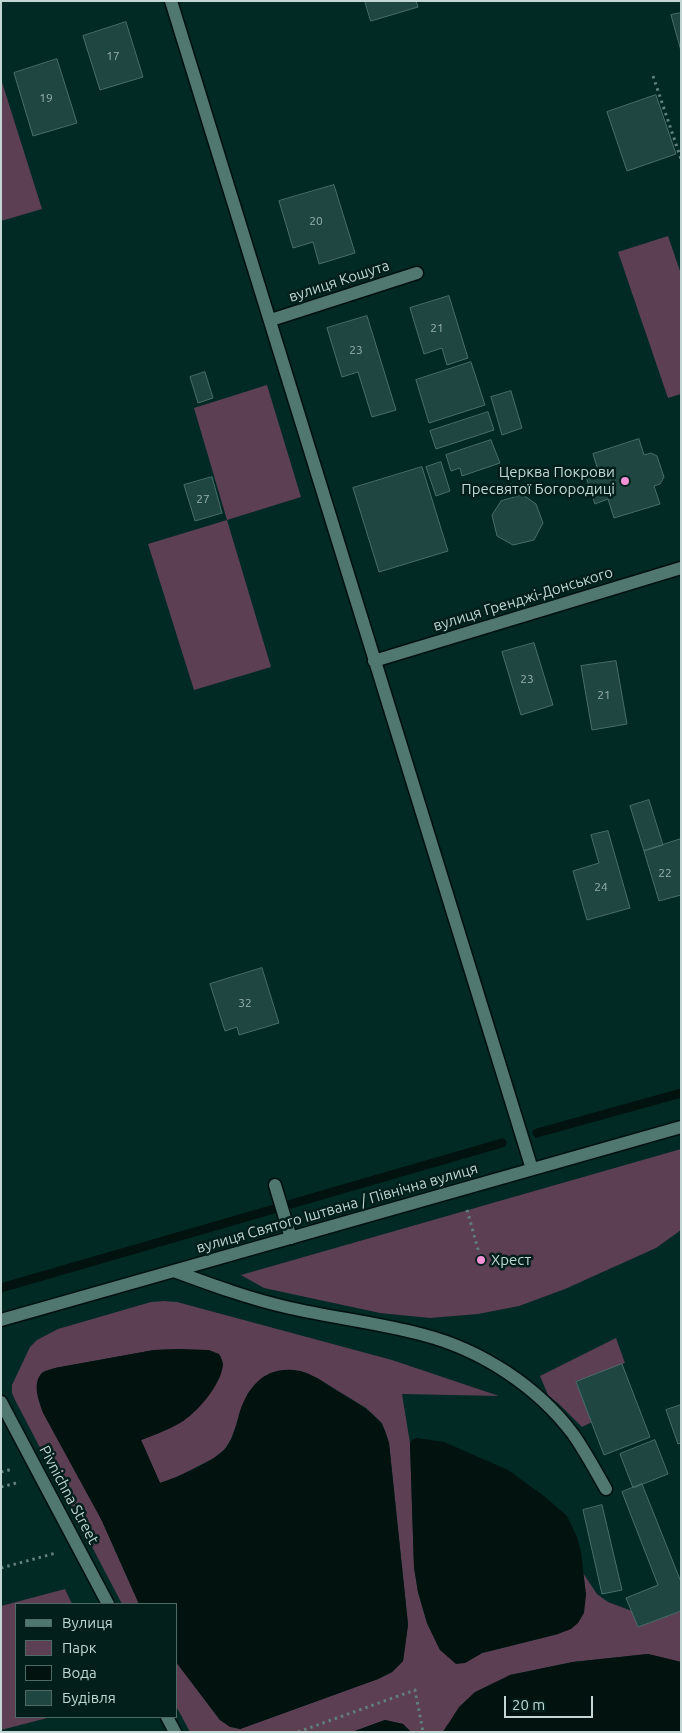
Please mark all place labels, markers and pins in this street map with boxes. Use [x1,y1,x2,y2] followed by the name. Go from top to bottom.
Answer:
[461,463,615,498] place label: Церква Покрови Пресвятої Богородиці
[619,475,631,487] marker: Церква Покрови Пресвятої Богородиці
[491,1251,531,1269] place label: Хрест
[475,1254,487,1266] marker: Хрест

